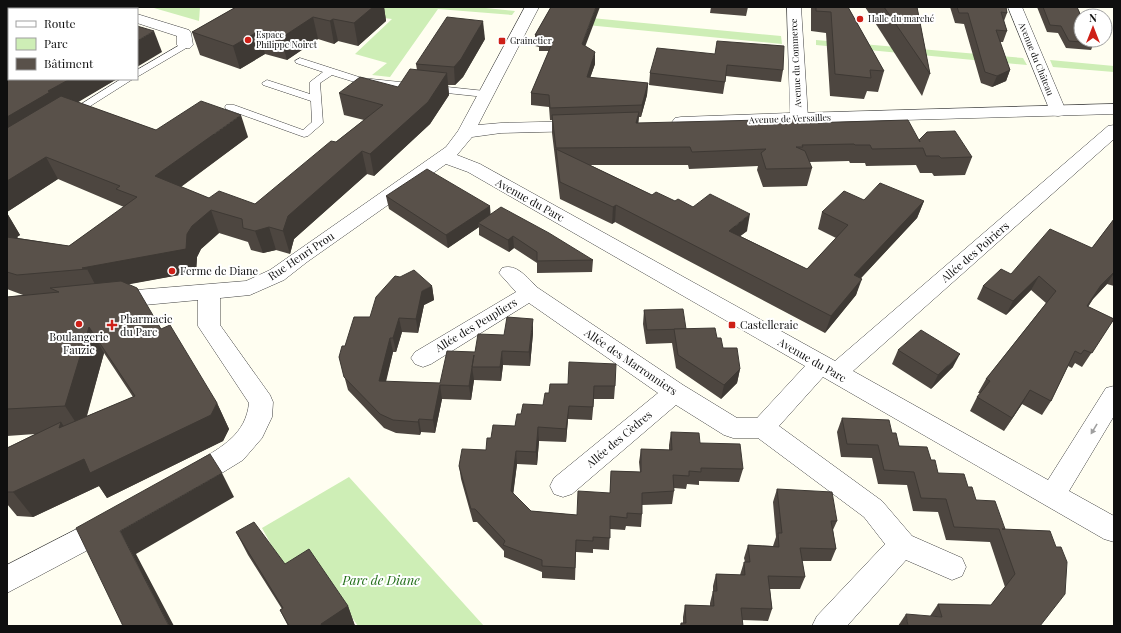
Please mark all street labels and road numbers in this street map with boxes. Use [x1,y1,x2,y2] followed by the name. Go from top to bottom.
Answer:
[787,18,803,109] street label: Avenue du Commerce
[1016,19,1057,98] street label: Avenue du Château
[748,111,831,125] street label: Avenue de Versailles
[492,174,567,225] street label: Avenue du Parc
[937,218,1012,286] street label: Allée des Poiriers
[265,228,337,283] street label: Rue Henri Prou
[431,294,520,355] street label: Allée des Peupliers
[581,324,681,398] street label: Allée des Marronniers
[775,333,849,385] street label: Avenue du Parc
[582,407,655,471] street label: Allée des Cèdres

